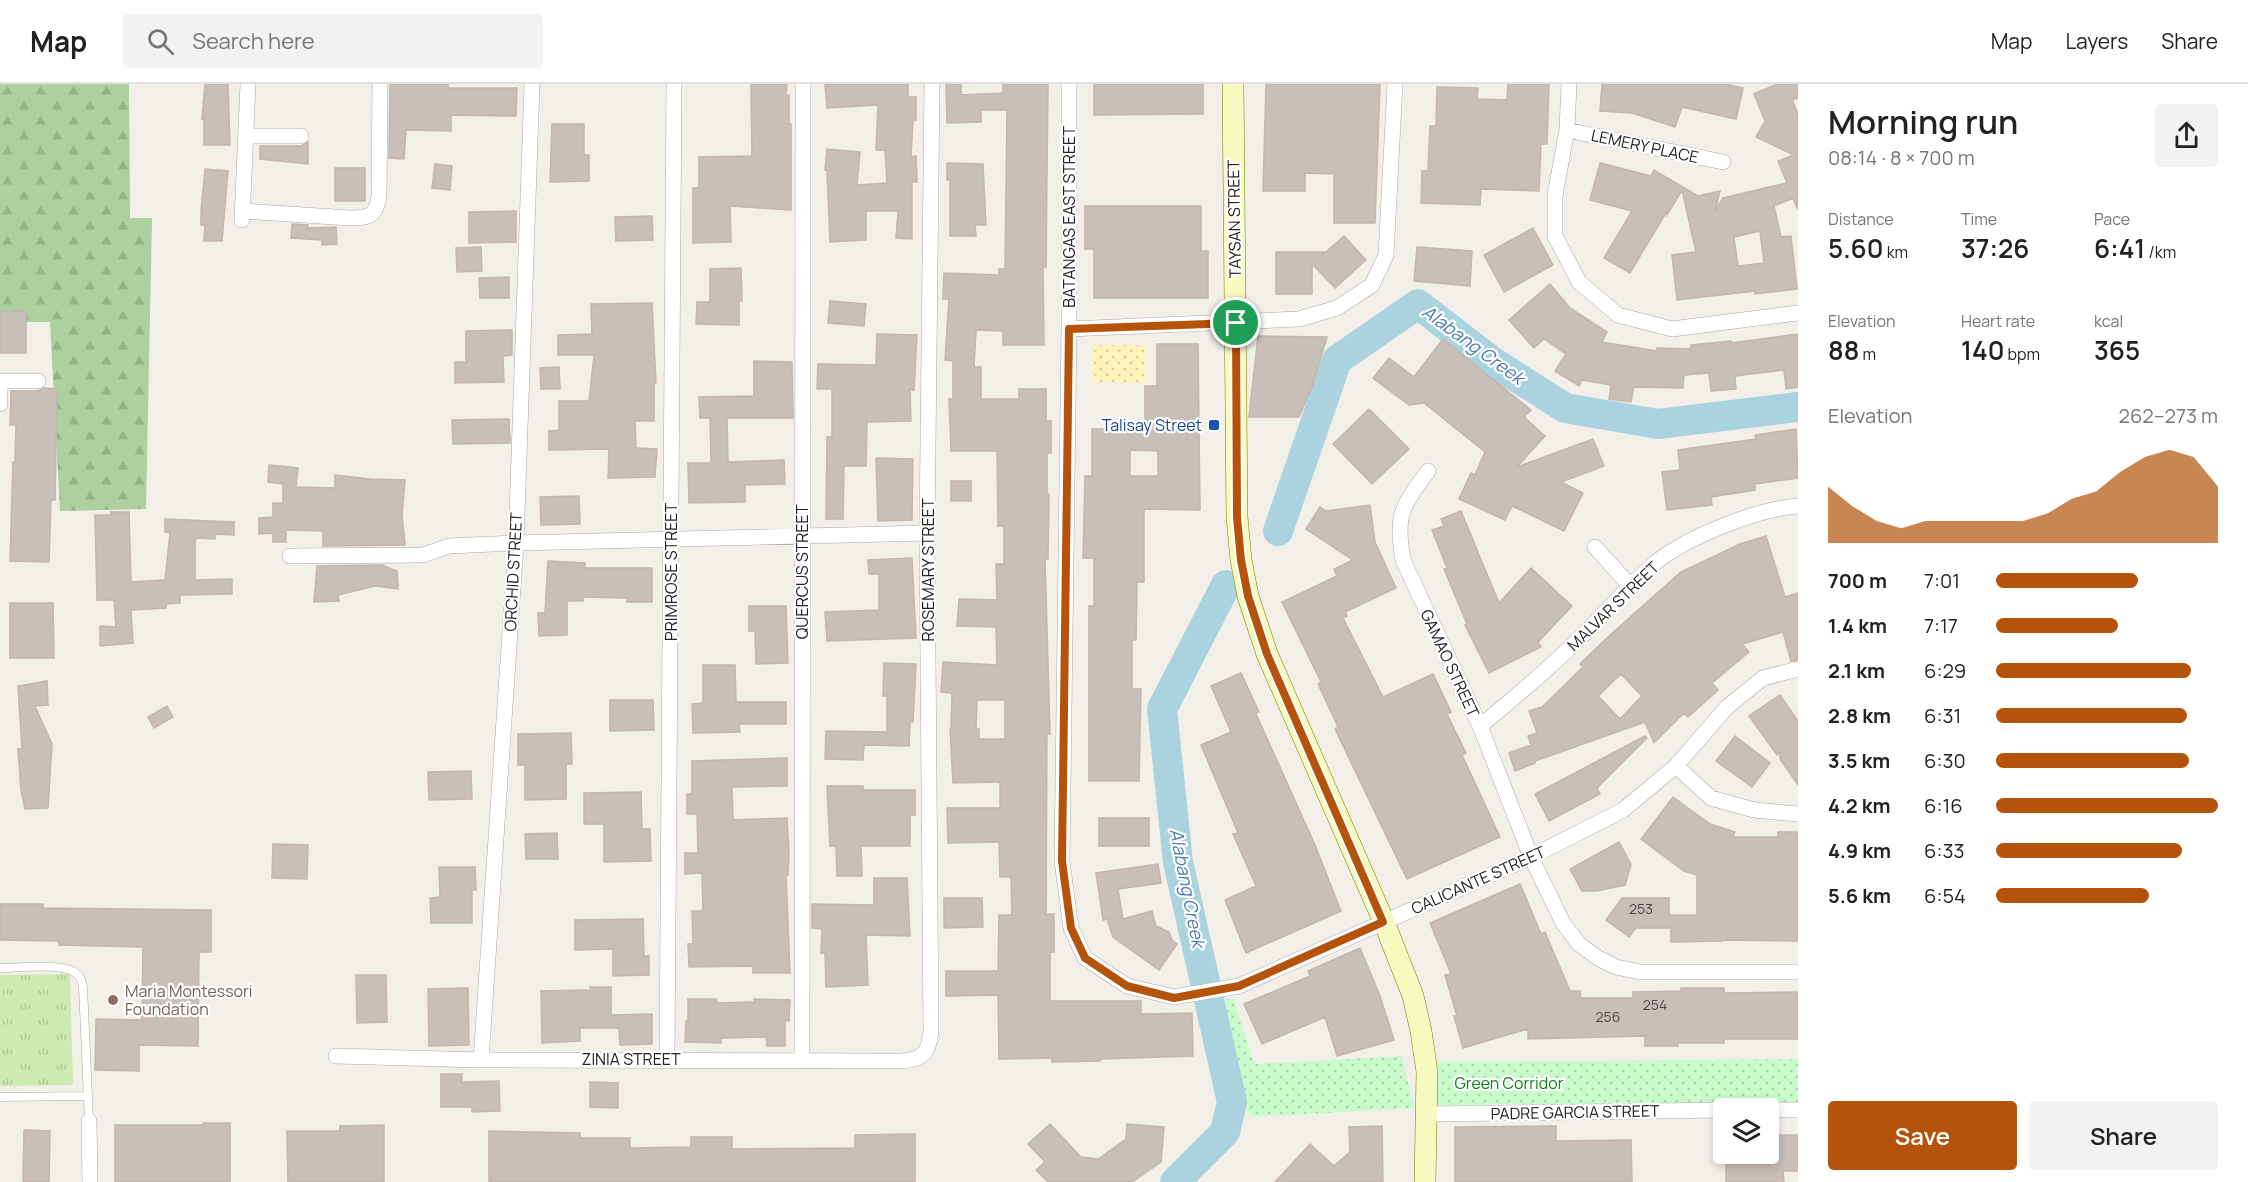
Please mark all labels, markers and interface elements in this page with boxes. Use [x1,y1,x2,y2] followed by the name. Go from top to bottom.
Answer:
[123,14,543,68] search box
[30,22,87,60] text: Map
[144,25,177,58] icon: search
[192,26,315,56] text: Search here
[1991,27,2032,55] text: Map
[2065,27,2128,55] text: Layers
[2161,27,2218,55] text: Share
[1828,99,2018,144] text: Morning run
[2155,104,2218,167] button: share
[1589,124,1701,168] street label: LEMERY PLACE
[1058,126,1080,308] street label: BATANGAS EAST STREET
[1828,144,1975,171] text: 08:14 · 8 × 700 m
[1222,159,1246,278] street label: TAYSAN STREET
[1828,208,1894,230] text: Distance
[1961,208,1997,230] text: Time
[2094,208,2130,230] text: Pace
[1828,230,1883,266] text: 5.60
[1961,230,2029,266] text: 37:26
[2094,230,2145,266] text: 6:41
[1883,241,1908,263] text: km
[2145,241,2176,263] text: /km
[1210,297,1261,348] pin
[1418,299,1532,391] water label: Alabang Creek
[1219,306,1252,339] icon: arrive
[1828,310,1896,332] text: Elevation
[1961,310,2035,332] text: Heart rate
[2094,310,2123,332] text: kcal
[1828,332,1859,368] text: 88
[1961,332,2004,368] text: 140
[2094,332,2140,368] text: 365
[1859,343,1876,365] text: m
[2004,343,2040,365] text: bpm
[1828,402,1912,429] text: Elevation
[2119,402,2218,429] text: 262–273 m
[1102,414,1202,436] place label: Talisay Street
[1207,418,1221,432] marker: Talisay Street
[917,498,939,641] street label: ROSEMARY STREET
[660,503,682,641] street label: PRIMROSE STREET
[791,504,813,639] street label: QUERCUS STREET
[499,512,527,632] street label: ORCHID STREET
[1562,556,1664,655] street label: MALVAR STREET
[1828,567,1887,594] text: 700 m
[1924,567,1960,594] text: 7:01
[1415,606,1485,721] street label: GAMAO STREET
[1828,612,1887,639] text: 1.4 km
[1924,612,1958,639] text: 7:17
[1828,657,1885,684] text: 2.1 km
[1924,657,1966,684] text: 6:29
[1828,702,1891,729] text: 2.8 km
[1924,702,1961,729] text: 6:31
[1828,747,1890,774] text: 3.5 km
[1924,747,1966,774] text: 6:30
[1828,792,1891,819] text: 4.2 km
[1924,792,1963,819] text: 6:16
[1165,826,1212,952] water label: Alabang Creek
[1828,837,1891,864] text: 4.9 km
[1924,837,1965,864] text: 6:33
[1408,840,1549,919] street label: CALICANTE STREET
[1828,882,1891,909] text: 5.6 km
[1924,882,1966,909] text: 6:54
[1629,899,1653,918] house number: 253
[125,980,253,1020] place label: Maria Montessori Foundation
[106,993,120,1007] marker: Maria Montessori Foundation
[1643,995,1667,1014] house number: 254
[1596,1007,1620,1026] house number: 256
[582,1048,681,1070] street label: ZINIA STREET
[1455,1072,1564,1094] park label: Green Corridor
[1713,1098,1779,1164] map controls
[1713,1098,1779,1164] button: layers
[1490,1100,1660,1124] street label: PADRE GARCIA STREET
[1828,1101,2017,1170] button: Save
[2029,1101,2218,1170] button: Share

